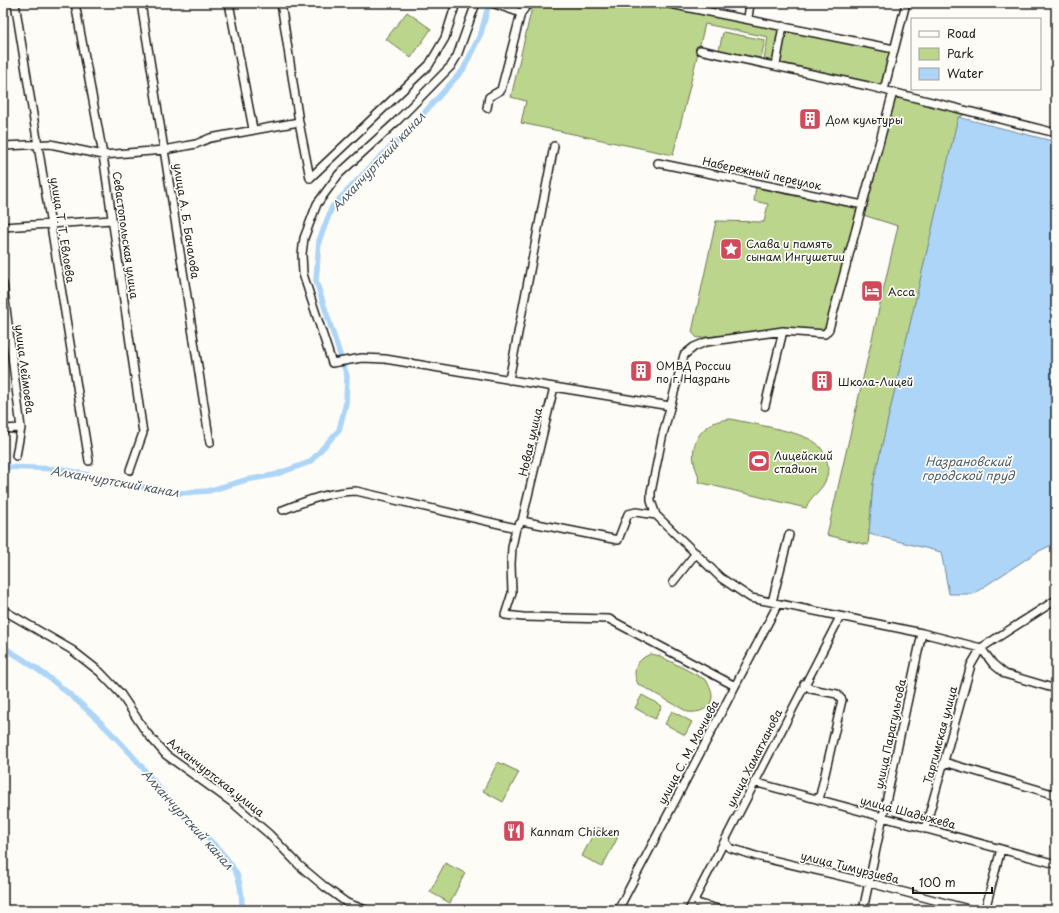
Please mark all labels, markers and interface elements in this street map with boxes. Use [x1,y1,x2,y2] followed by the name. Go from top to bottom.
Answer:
[911,18,1041,90] legend
[947,24,976,42] text: Road
[947,44,974,62] text: Park
[947,64,984,82] text: Water
[797,106,823,132] building icon: Дом культуры
[327,107,429,215] water label: Алханчуртский канал
[825,111,903,128] place label: Дом культуры
[701,152,824,194] street label: Набережный переулок
[169,162,205,280] street label: улица А. Б. Бачалова
[109,170,143,300] street label: Севастопольская улица
[46,176,80,284] street label: улица Т. Т. Евлоева
[746,235,845,265] place label: Слава и память сынам Ингушетии
[718,236,744,262] place icon: Слава и память сынам Ингушетии
[859,278,885,304] hotel icon: Асса
[888,283,915,300] place label: Асса
[11,323,39,415] street label: улица Леймоева
[656,357,731,387] place label: ОМВД России по г. Назрань
[628,358,654,384] building icon: ОМВД России по г. Назрань
[809,368,835,394] building icon: Школа-Лицей
[838,373,913,390] place label: Школа-Лицей
[514,406,546,478] street label: Новая улица
[774,447,833,477] place label: Лицейский стадион
[746,448,772,474] sports icon: Лицейский стадион
[922,452,1015,484] water label: Назрановский городской пруд
[50,461,181,501] water label: Алханчуртский канал
[870,677,910,791] street label: улица Парагульгова
[919,684,961,786] street label: Таргимская улица
[653,697,723,807] street label: улица С. М. Мочиева
[722,706,786,810] street label: улица Хаматханова
[164,734,268,820] street label: Алханчуртская улица
[138,765,238,874] water label: Алханчуртский канал
[858,791,958,833] street label: улица Шадыжева
[501,818,527,844] restaurant icon: Kannam Chicken
[530,823,620,840] place label: Kannam Chicken
[799,847,901,887] street label: улица Тимурзиева
[913,869,992,895] scale bar
[919,873,956,891] text: 100 m

